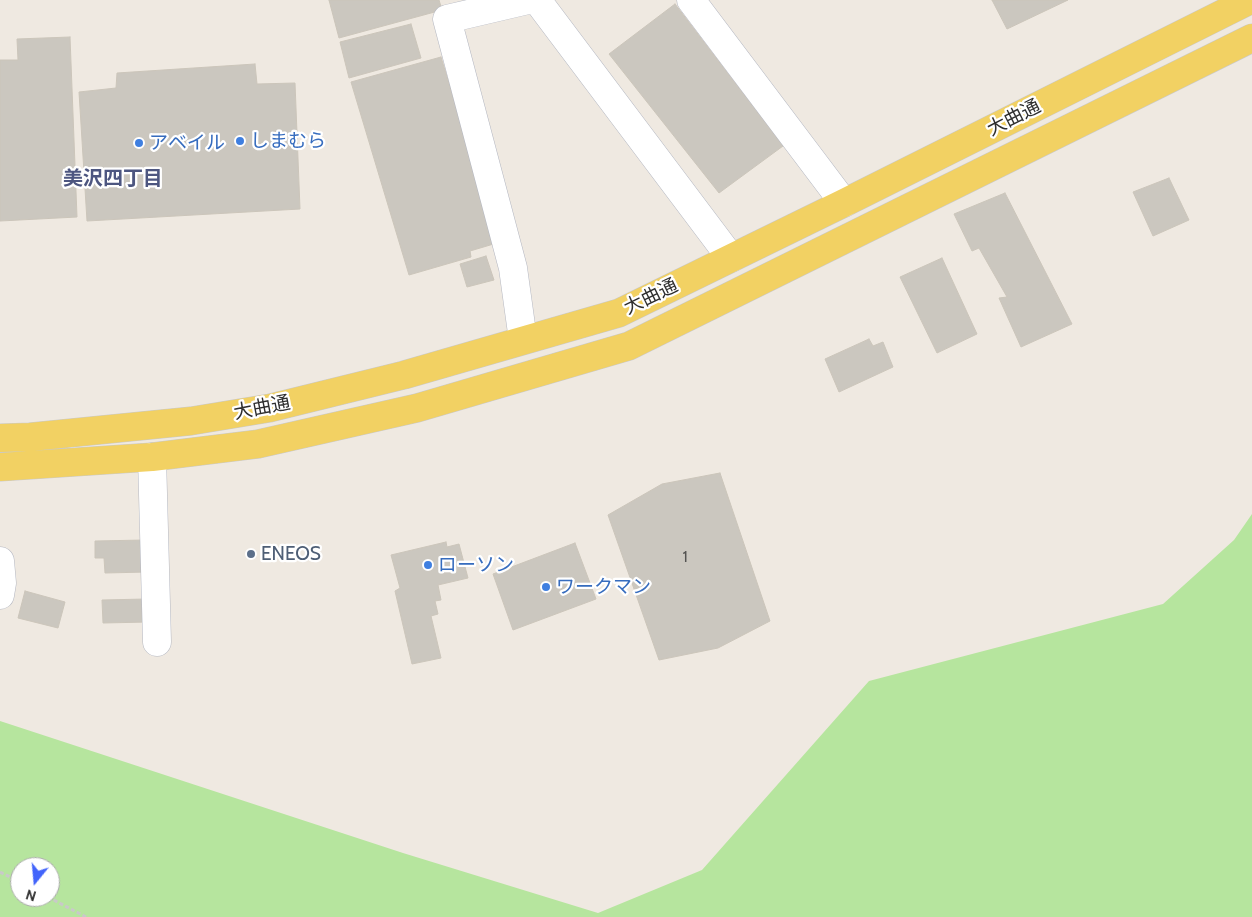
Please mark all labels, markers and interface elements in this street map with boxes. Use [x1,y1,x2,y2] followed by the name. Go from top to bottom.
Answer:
[983,95,1045,141] street label: 大曲通
[250,130,326,152] place label: しまむら
[149,132,225,154] place label: アベイル
[234,135,246,147] marker: しまむら
[133,137,145,149] marker: アベイル
[63,167,163,191] district label: 美沢四丁目
[620,274,682,320] street label: 大曲通
[232,391,292,425] street label: 大曲通
[261,543,321,565] place label: ENEOS
[682,547,688,567] house number: 1
[245,548,257,560] marker: ENEOS
[438,554,514,576] place label: ローソン
[422,559,434,571] marker: ローソン
[556,576,651,598] place label: ワークマン
[540,581,552,593] marker: ワークマン
[10,857,60,907] north arrow
[24,885,38,905] text: N

